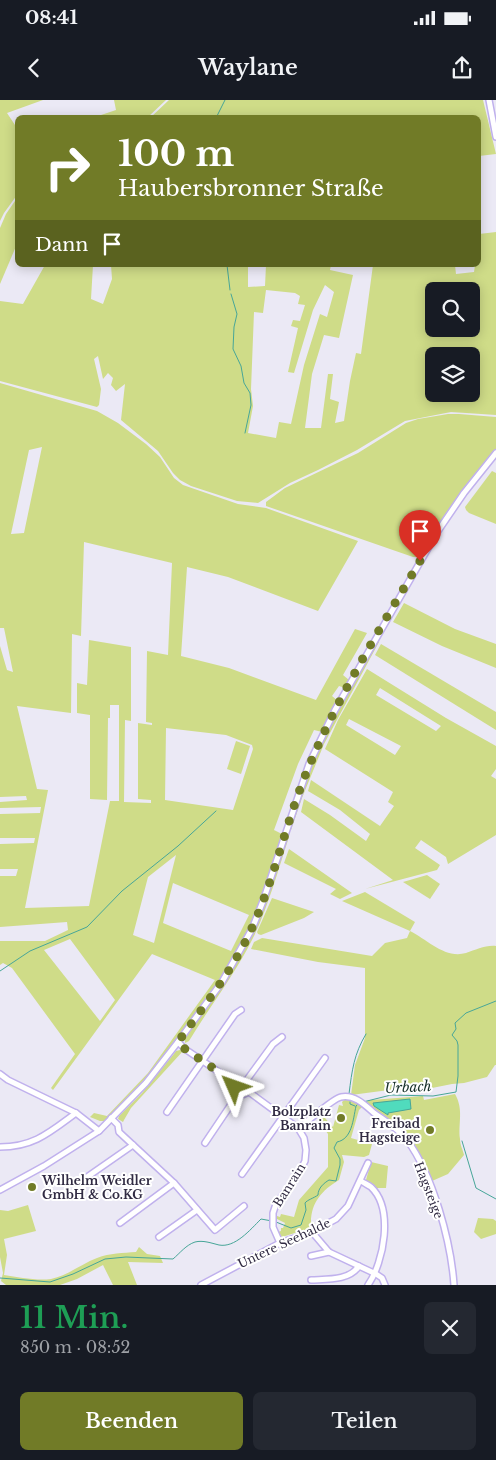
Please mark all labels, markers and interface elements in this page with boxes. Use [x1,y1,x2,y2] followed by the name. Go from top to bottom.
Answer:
[25,6,78,29] text: 08:41
[20,54,48,82] icon: back
[198,54,298,81] text: Waylane
[448,54,476,82] icon: share
[118,132,234,175] text: 100 m
[35,135,100,200] icon: right
[118,175,384,202] text: Haubersbronner Straße
[98,230,126,258] icon: arrive
[35,233,88,256] text: Dann
[425,282,480,402] map controls
[425,282,480,337] button: search
[425,347,480,402] button: layers
[399,510,441,561] pin
[406,517,434,545] icon: arrive
[207,1060,259,1112] position arrow
[384,1077,432,1097] water label: Urbach
[272,1104,331,1133] place label: Bolzplatz Banrain
[335,1112,347,1124] marker: Bolzplatz Banrain
[359,1116,421,1145] place label: Freibad Hagsteige
[424,1124,436,1136] marker: Freibad Hagsteige
[411,1159,447,1221] street label: Hagsteige
[270,1160,308,1210] street label: Banrain
[41,1173,152,1202] place label: Wilhelm Weidler GmbH & Co.KG
[26,1181,38,1193] marker: Wilhelm Weidler GmbH & Co.KG
[235,1215,333,1271] street label: Untere Seehalde
[20,1299,128,1336] text: 11 Min.
[424,1302,476,1354] button: close
[20,1337,130,1357] text: 850 m · 08:52
[20,1392,243,1450] button: Beenden
[253,1392,476,1450] button: Teilen

